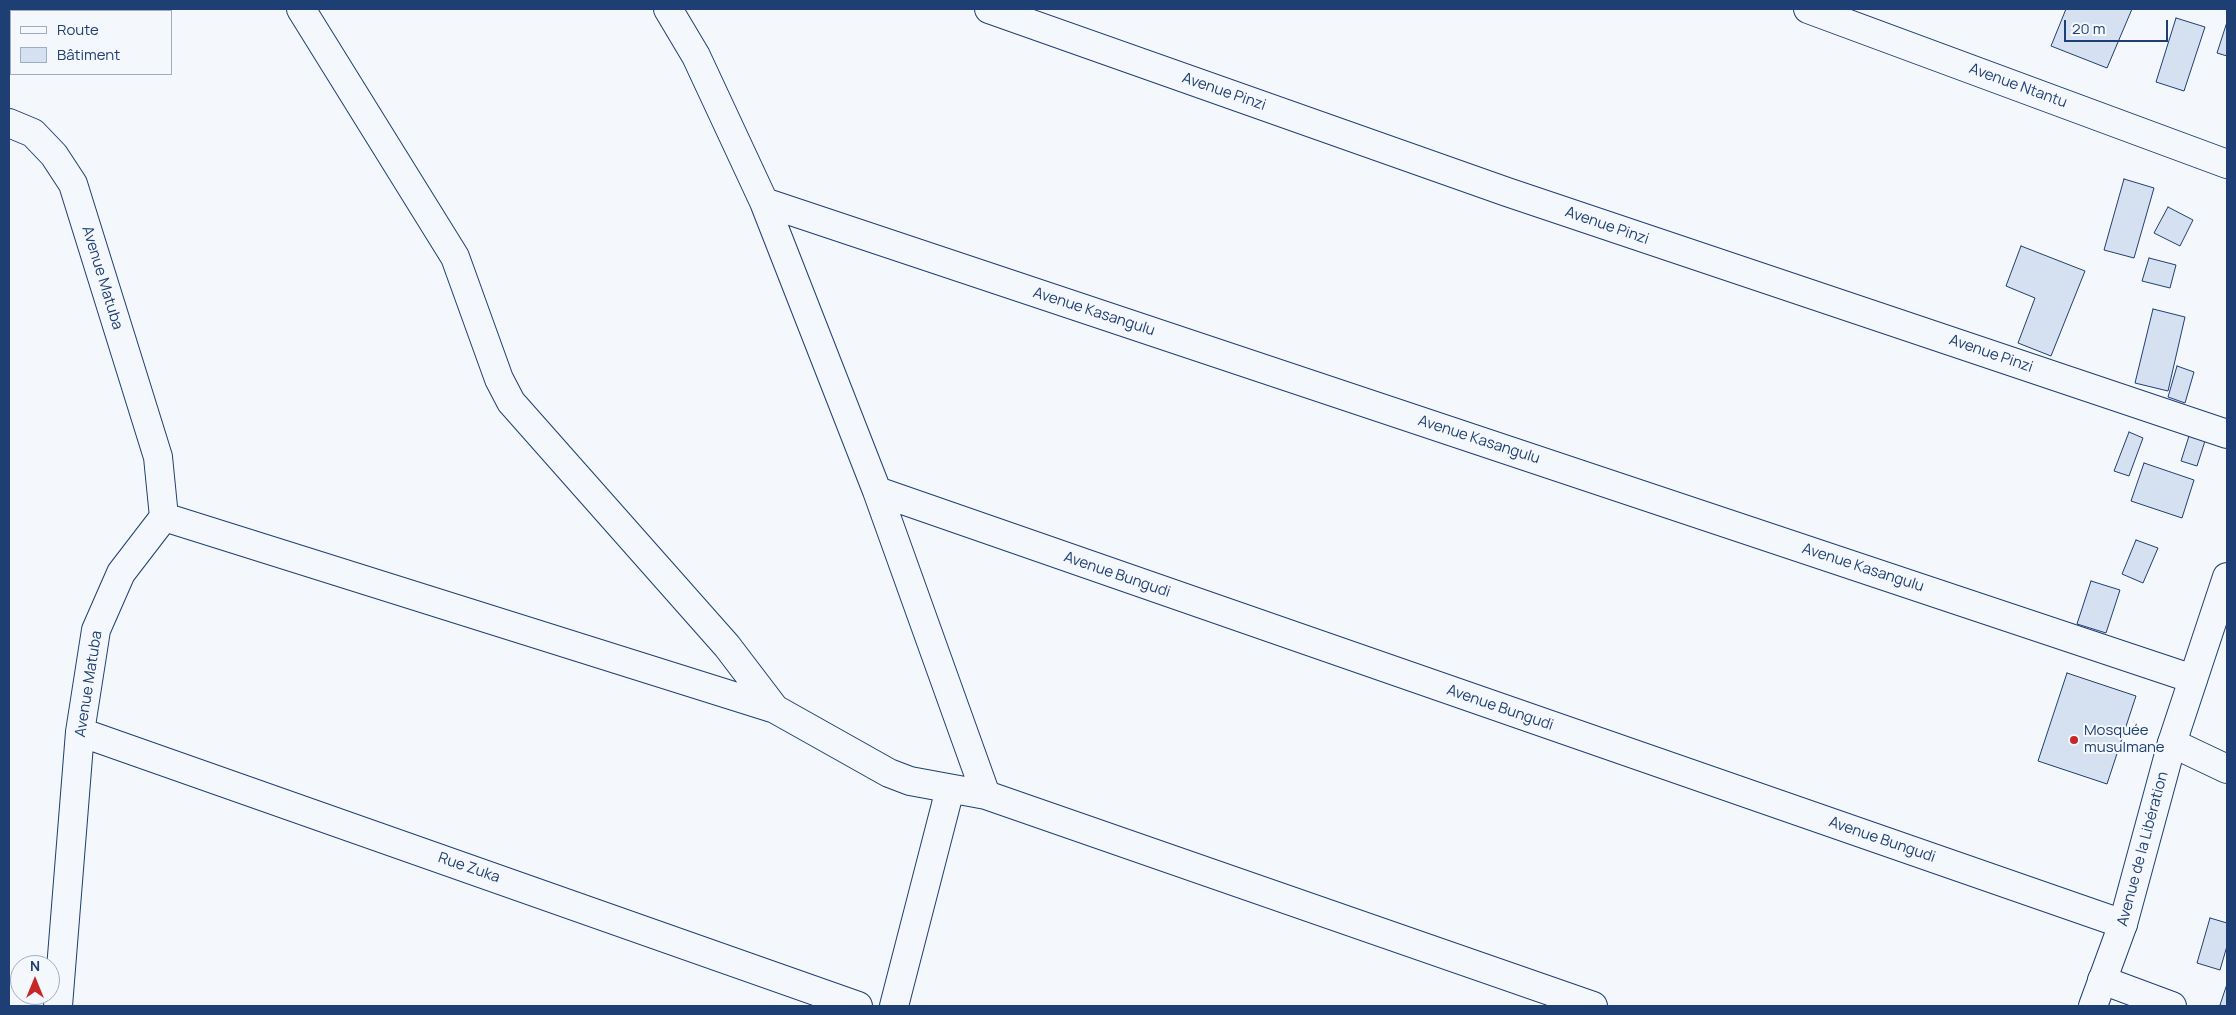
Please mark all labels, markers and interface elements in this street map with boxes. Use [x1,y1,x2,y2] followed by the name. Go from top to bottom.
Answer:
[10,10,172,75] legend
[2066,10,2170,42] scale bar
[2072,18,2105,39] text: 20 m
[57,19,99,40] text: Route
[57,44,120,65] text: Bâtiment
[1967,60,2069,112] street label: Avenue Ntantu
[1180,69,1268,115] street label: Avenue Pinzi
[1563,203,1651,249] street label: Avenue Pinzi
[78,224,126,332] street label: Avenue Matuba
[1031,284,1157,340] street label: Avenue Kasangulu
[1947,331,2035,377] street label: Avenue Pinzi
[1416,412,1542,468] street label: Avenue Kasangulu
[1800,540,1926,596] street label: Avenue Kasangulu
[1061,548,1173,602] street label: Avenue Bungudi
[72,630,106,738] street label: Avenue Matuba
[1444,681,1556,735] street label: Avenue Bungudi
[2084,722,2165,757] place label: Mosquée musulmane
[2068,734,2080,746] marker: Mosquée musulmane
[2114,770,2172,928] street label: Avenue de la Libération
[1826,813,1938,867] street label: Avenue Bungudi
[436,849,502,887] street label: Rue Zuka
[10,955,60,1005] north arrow
[30,956,40,975] text: N

